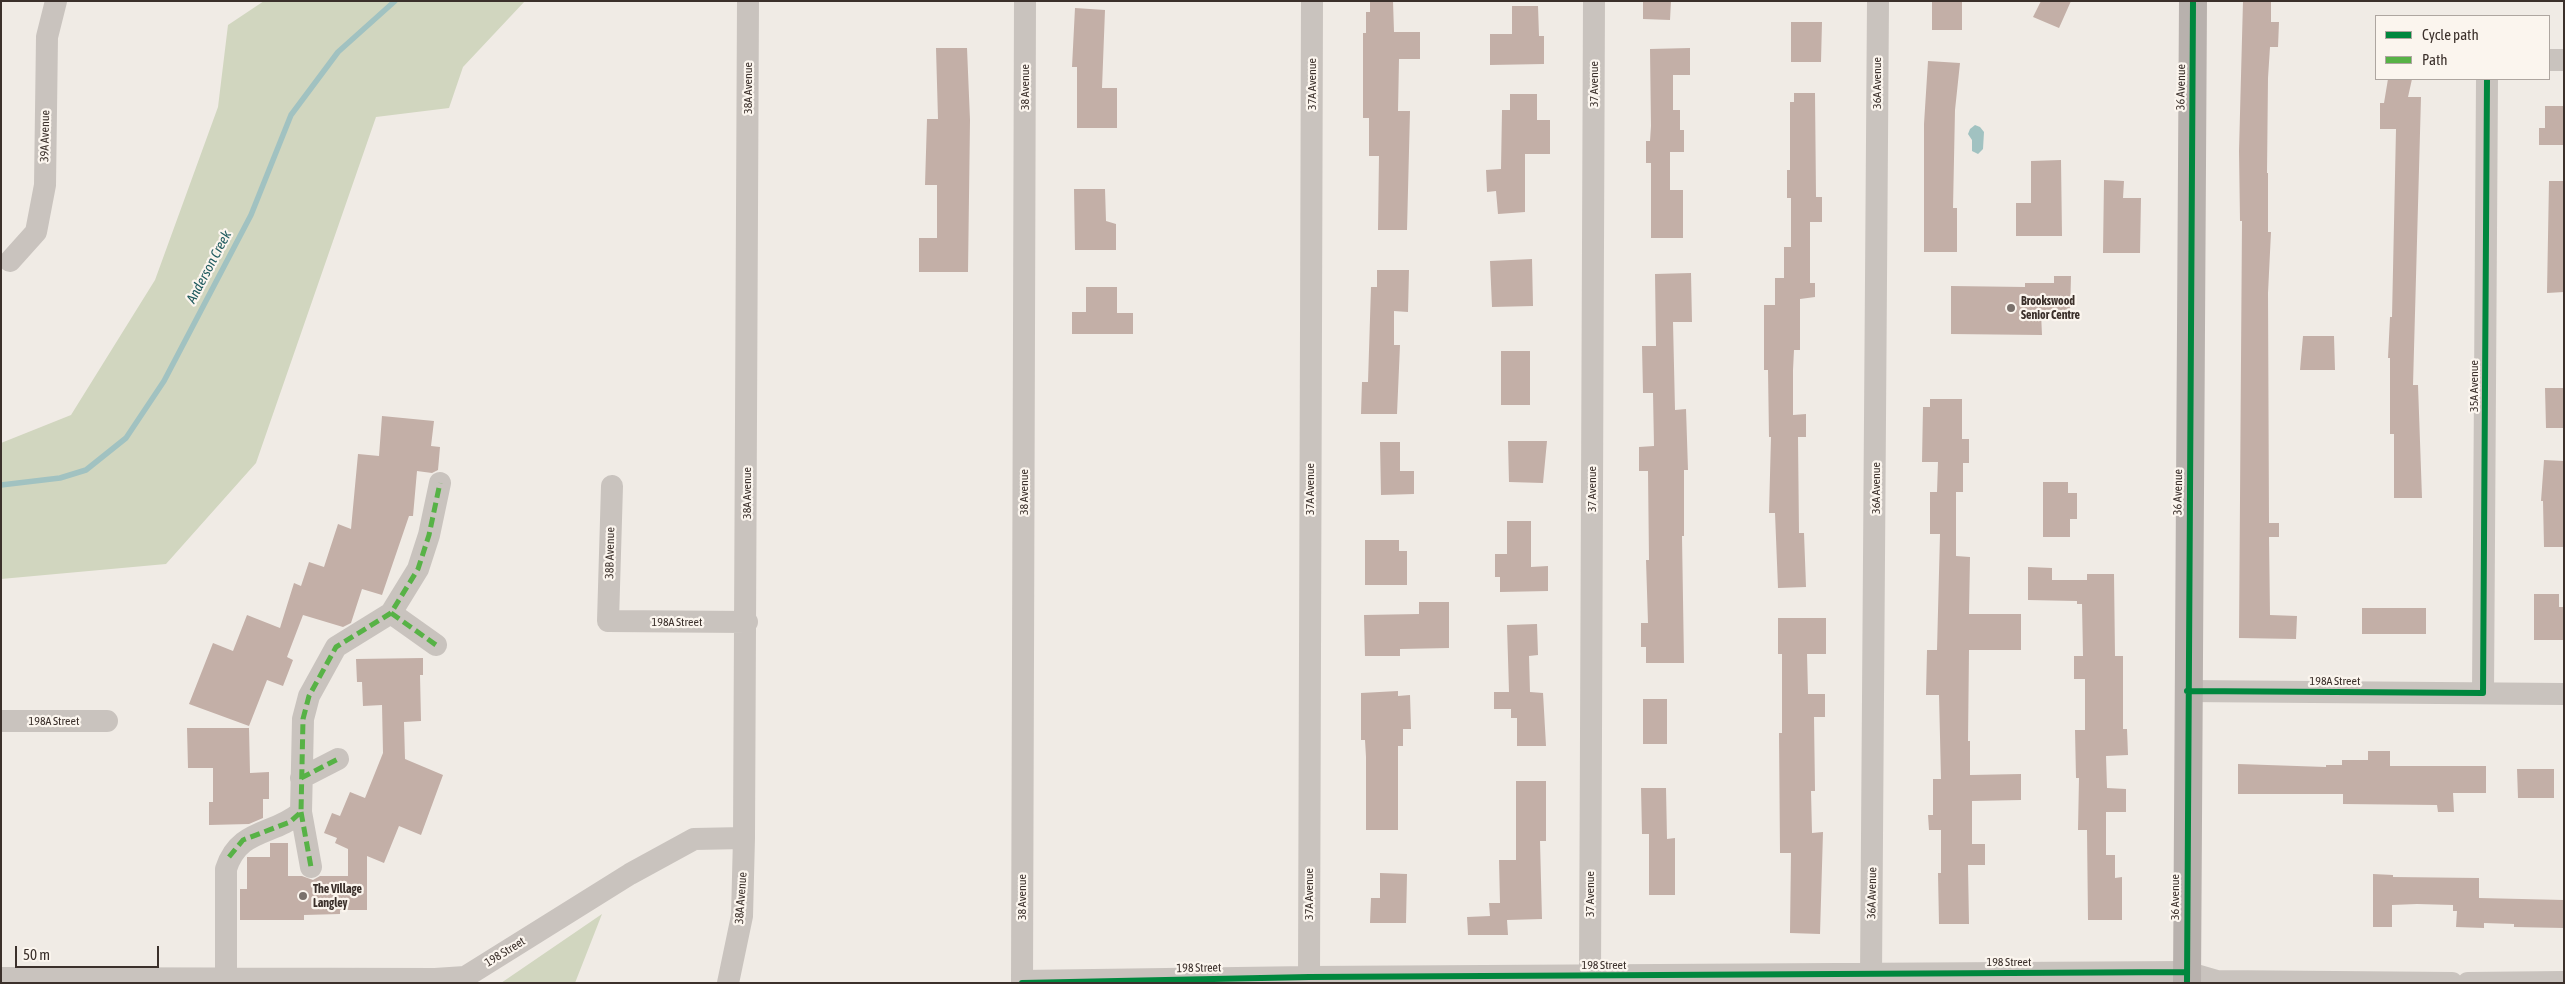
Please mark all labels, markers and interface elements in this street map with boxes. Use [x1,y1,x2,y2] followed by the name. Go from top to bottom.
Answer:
[2375,15,2550,80] legend
[2422,26,2479,43] text: Cycle path
[2422,51,2448,68] text: Path
[1870,57,1884,109] street label: 36A Avenue
[1305,58,1319,110] street label: 37A Avenue
[1587,61,1601,107] street label: 37 Avenue
[741,62,755,114] street label: 38A Avenue
[1018,64,1032,110] street label: 38 Avenue
[2173,64,2189,110] street label: 36 Avenue
[37,110,53,162] street label: 39A Avenue
[183,228,235,306] water label: Anderson Creek
[2021,294,2080,322] place label: Brookswood Senior Centre
[2005,302,2017,314] marker: Brookswood Senior Centre
[2467,360,2481,412] street label: 35A Avenue
[1869,462,1883,514] street label: 36A Avenue
[1303,463,1317,515] street label: 37A Avenue
[1585,466,1599,512] street label: 37 Avenue
[740,467,754,519] street label: 38A Avenue
[1017,469,1031,515] street label: 38 Avenue
[2170,469,2186,515] street label: 36 Avenue
[602,527,618,579] street label: 38B Avenue
[652,615,702,629] street label: 198A Street
[2310,674,2360,688] street label: 198A Street
[29,714,79,728] street label: 198A Street
[1864,867,1880,919] street label: 36A Avenue
[1302,868,1316,920] street label: 37A Avenue
[1583,871,1597,917] street label: 37 Avenue
[732,872,750,924] street label: 38A Avenue
[1015,874,1029,920] street label: 38 Avenue
[2168,874,2182,920] street label: 36 Avenue
[313,882,362,910] place label: The Village Langley
[297,890,309,902] marker: The Village Langley
[482,934,528,970] street label: 198 Street
[18,936,161,968] scale bar
[23,946,50,963] text: 50 m
[1987,955,2031,969] street label: 198 Street
[1582,958,1626,972] street label: 198 Street
[1176,960,1222,976] street label: 198 Street

